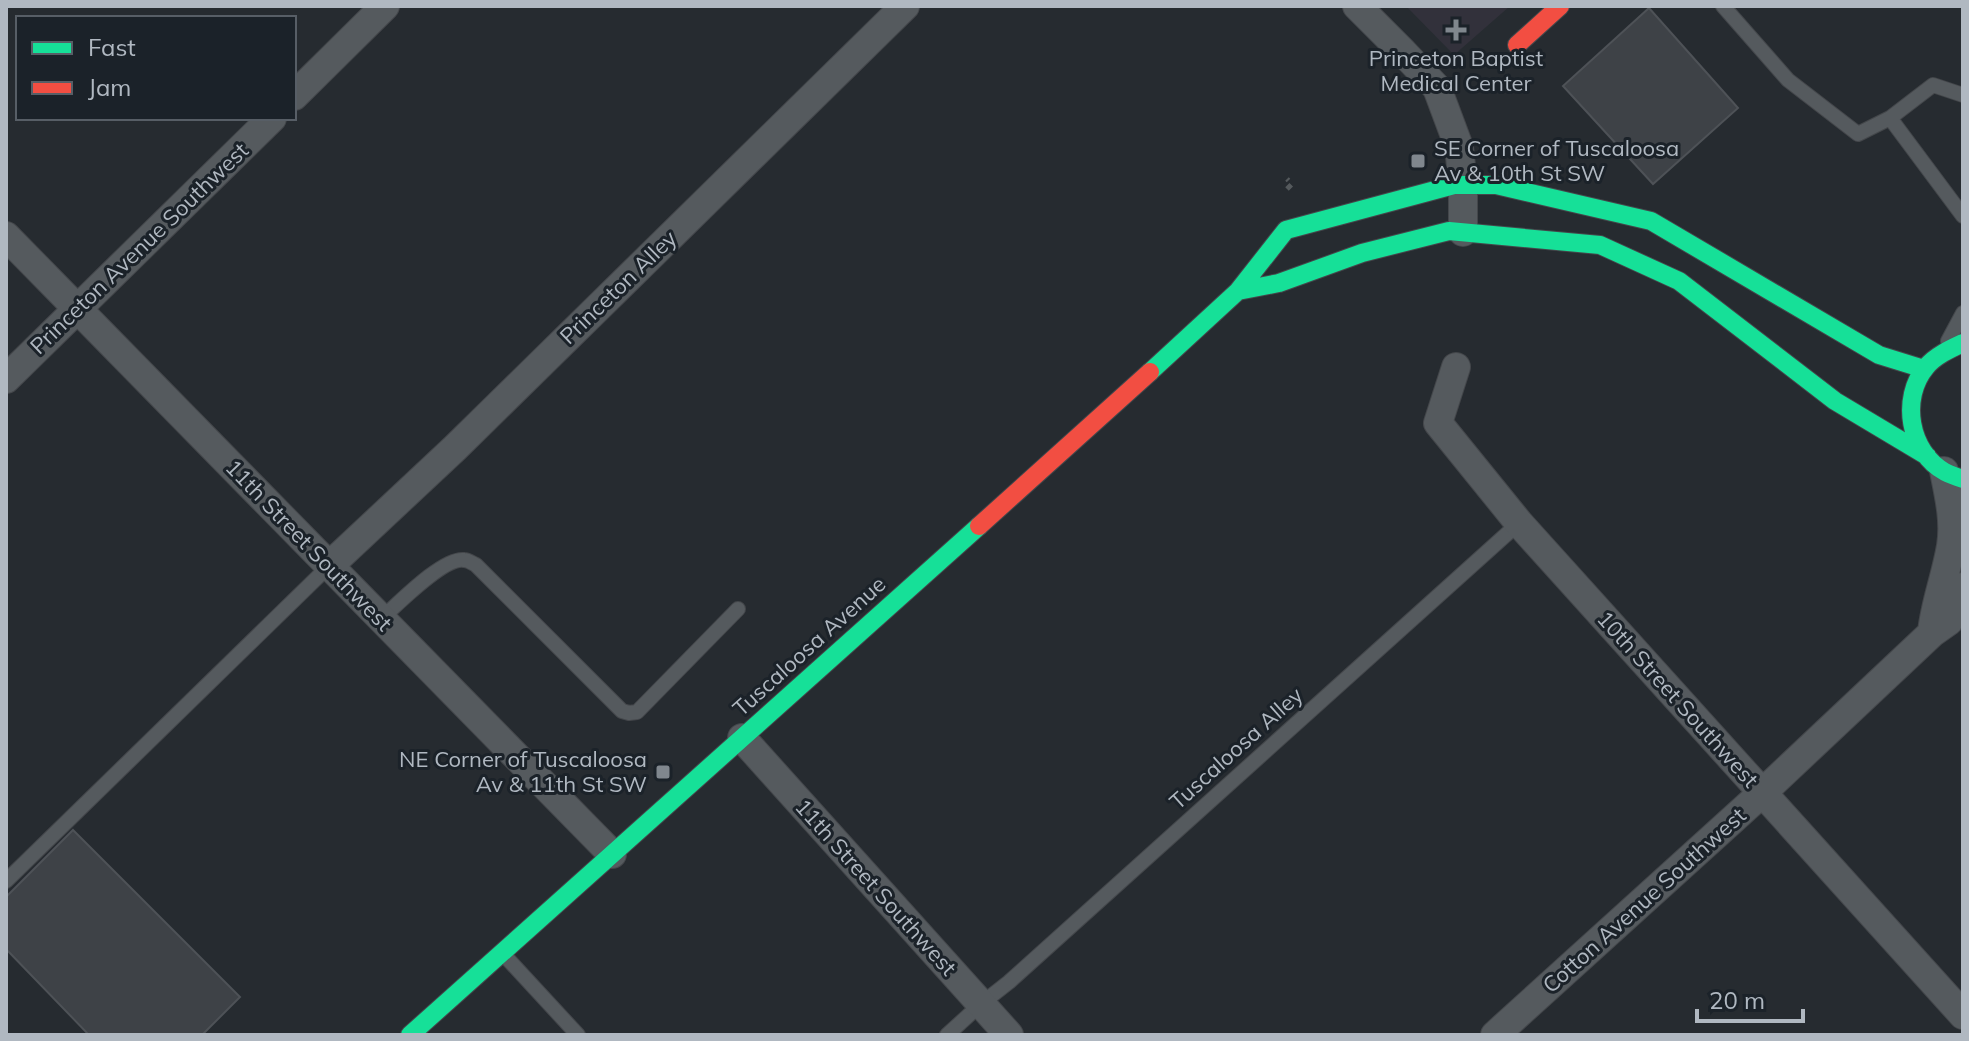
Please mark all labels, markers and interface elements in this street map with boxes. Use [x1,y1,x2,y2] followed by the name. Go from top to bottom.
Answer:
[16,16,296,120] legend
[1445,19,1467,41] marker: Princeton Baptist Medical Center
[88,32,136,62] text: Fast
[1369,44,1543,97] place label: Princeton Baptist Medical Center
[88,72,131,102] text: Jam
[1434,134,1679,187] place label: SE Corner of Tuscaloosa Av & 10th St SW
[24,136,254,360] street label: Princeton Avenue Southwest
[1409,152,1427,170] marker: SE Corner of Tuscaloosa Av & 10th St SW
[554,224,683,350] street label: Princeton Alley
[220,453,399,637] street label: 11th Street Southwest
[727,570,891,722] street label: Tuscaloosa Avenue
[1591,605,1765,793] street label: 10th Street Southwest
[1164,681,1309,815] street label: Tuscaloosa Alley
[399,745,647,798] place label: NE Corner of Tuscaloosa Av & 11th St SW
[654,763,672,781] marker: NE Corner of Tuscaloosa Av & 11th St SW
[789,793,963,981] street label: 11th Street Southwest
[1536,801,1752,999] street label: Cotton Avenue Southwest
[1697,973,1803,1023] scale bar
[1709,985,1765,1015] text: 20 m

